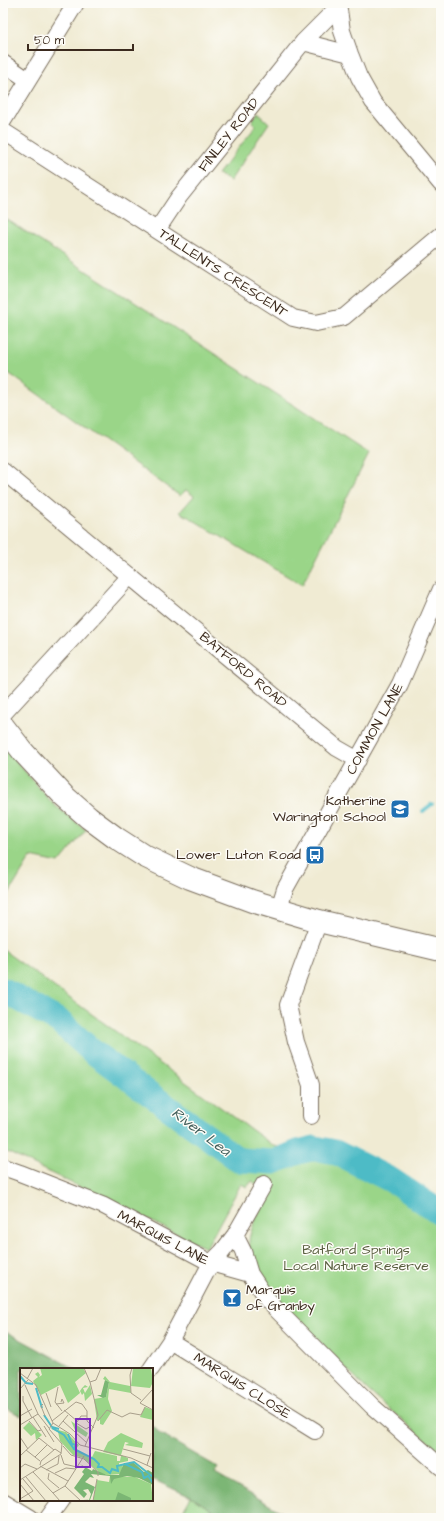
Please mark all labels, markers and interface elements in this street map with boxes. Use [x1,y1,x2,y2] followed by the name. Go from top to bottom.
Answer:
[28,26,133,52] scale bar
[34,32,65,49] text: 50 m
[194,94,264,176] street label: FINLEY ROAD
[155,224,292,322] street label: TALLENTS CRESCENT
[195,627,291,713] street label: BATFORD ROAD
[342,679,409,778] street label: COMMON LANE
[273,791,386,827] place label: Katherine Warington School
[389,798,411,820] school or university icon: Katherine Warington School
[304,844,326,866] bus stop icon: Lower Luton Road
[176,845,301,865] place label: Lower Luton Road
[167,1103,236,1162] water label: River Lea
[114,1206,213,1271] street label: MARQUIS LANE
[283,1240,429,1276] park label: Batford Springs Local Nature Reserve
[246,1280,315,1316] place label: Marquis of Granby
[221,1287,243,1309] bar icon: Marquis of Granby
[189,1348,295,1424] street label: MARQUIS CLOSE
[20,1368,153,1501] inset map

